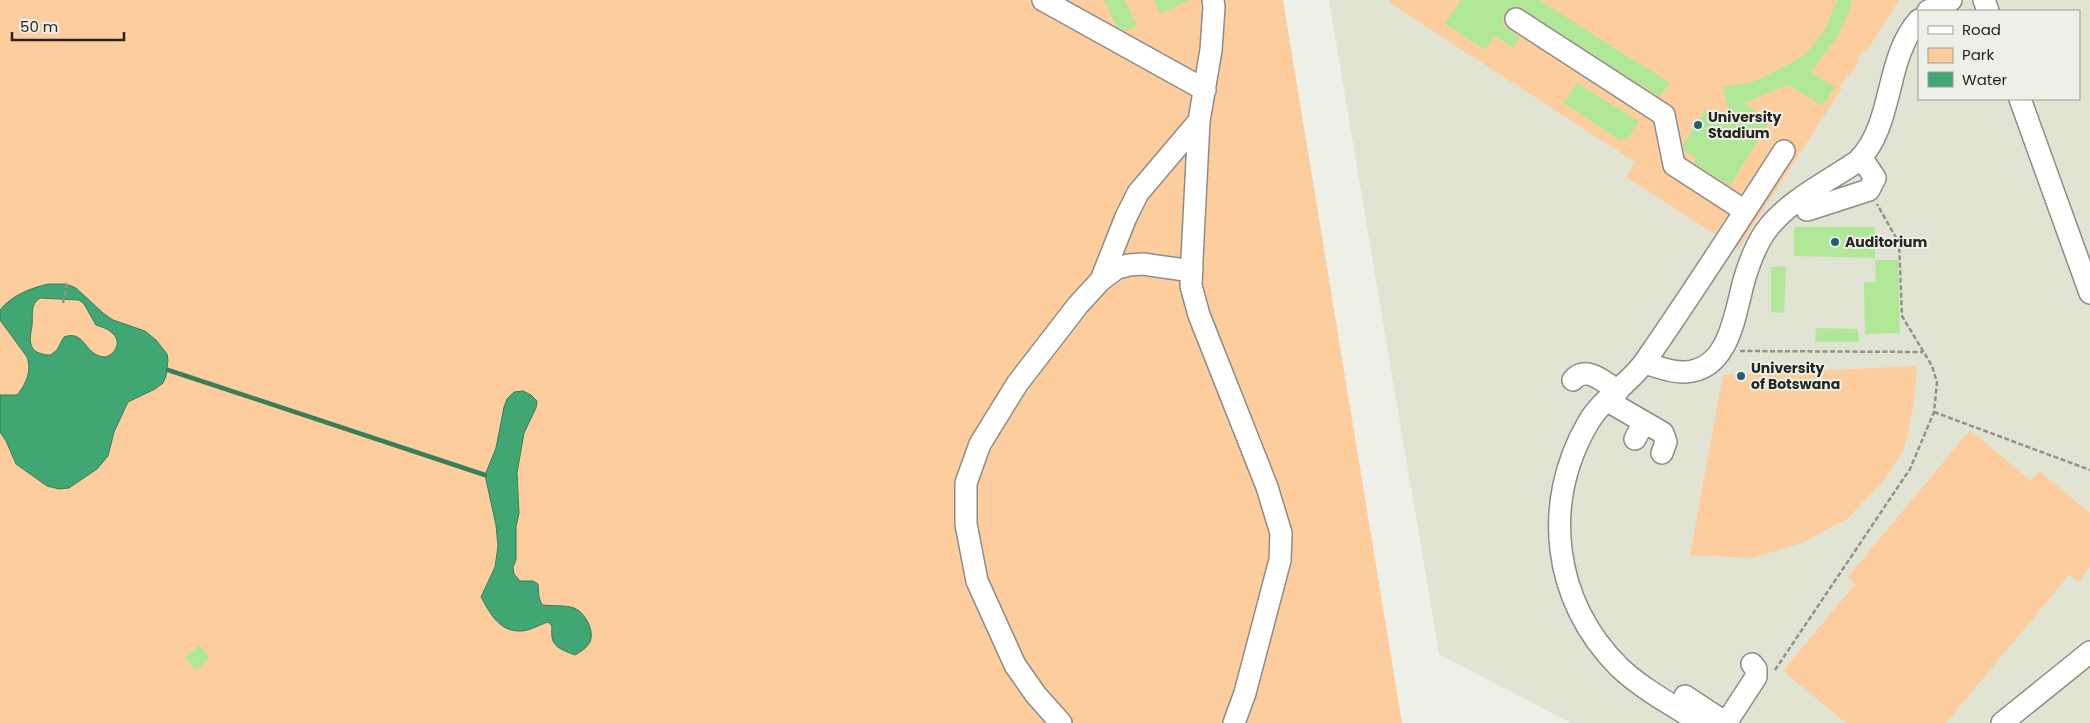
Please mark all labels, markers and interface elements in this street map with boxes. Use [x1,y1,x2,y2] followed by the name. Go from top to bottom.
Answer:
[12,10,125,42] scale bar
[1918,10,2080,100] legend
[20,16,58,37] text: 50 m
[1962,19,2001,40] text: Road
[1962,44,1994,65] text: Park
[1962,69,2008,90] text: Water
[1708,107,1781,143] place label: University Stadium
[1692,119,1704,131] marker: University Stadium
[1845,232,1928,252] place label: Auditorium
[1829,236,1841,248] marker: Auditorium
[1751,358,1840,394] place label: University of Botswana
[1735,370,1747,382] marker: University of Botswana

